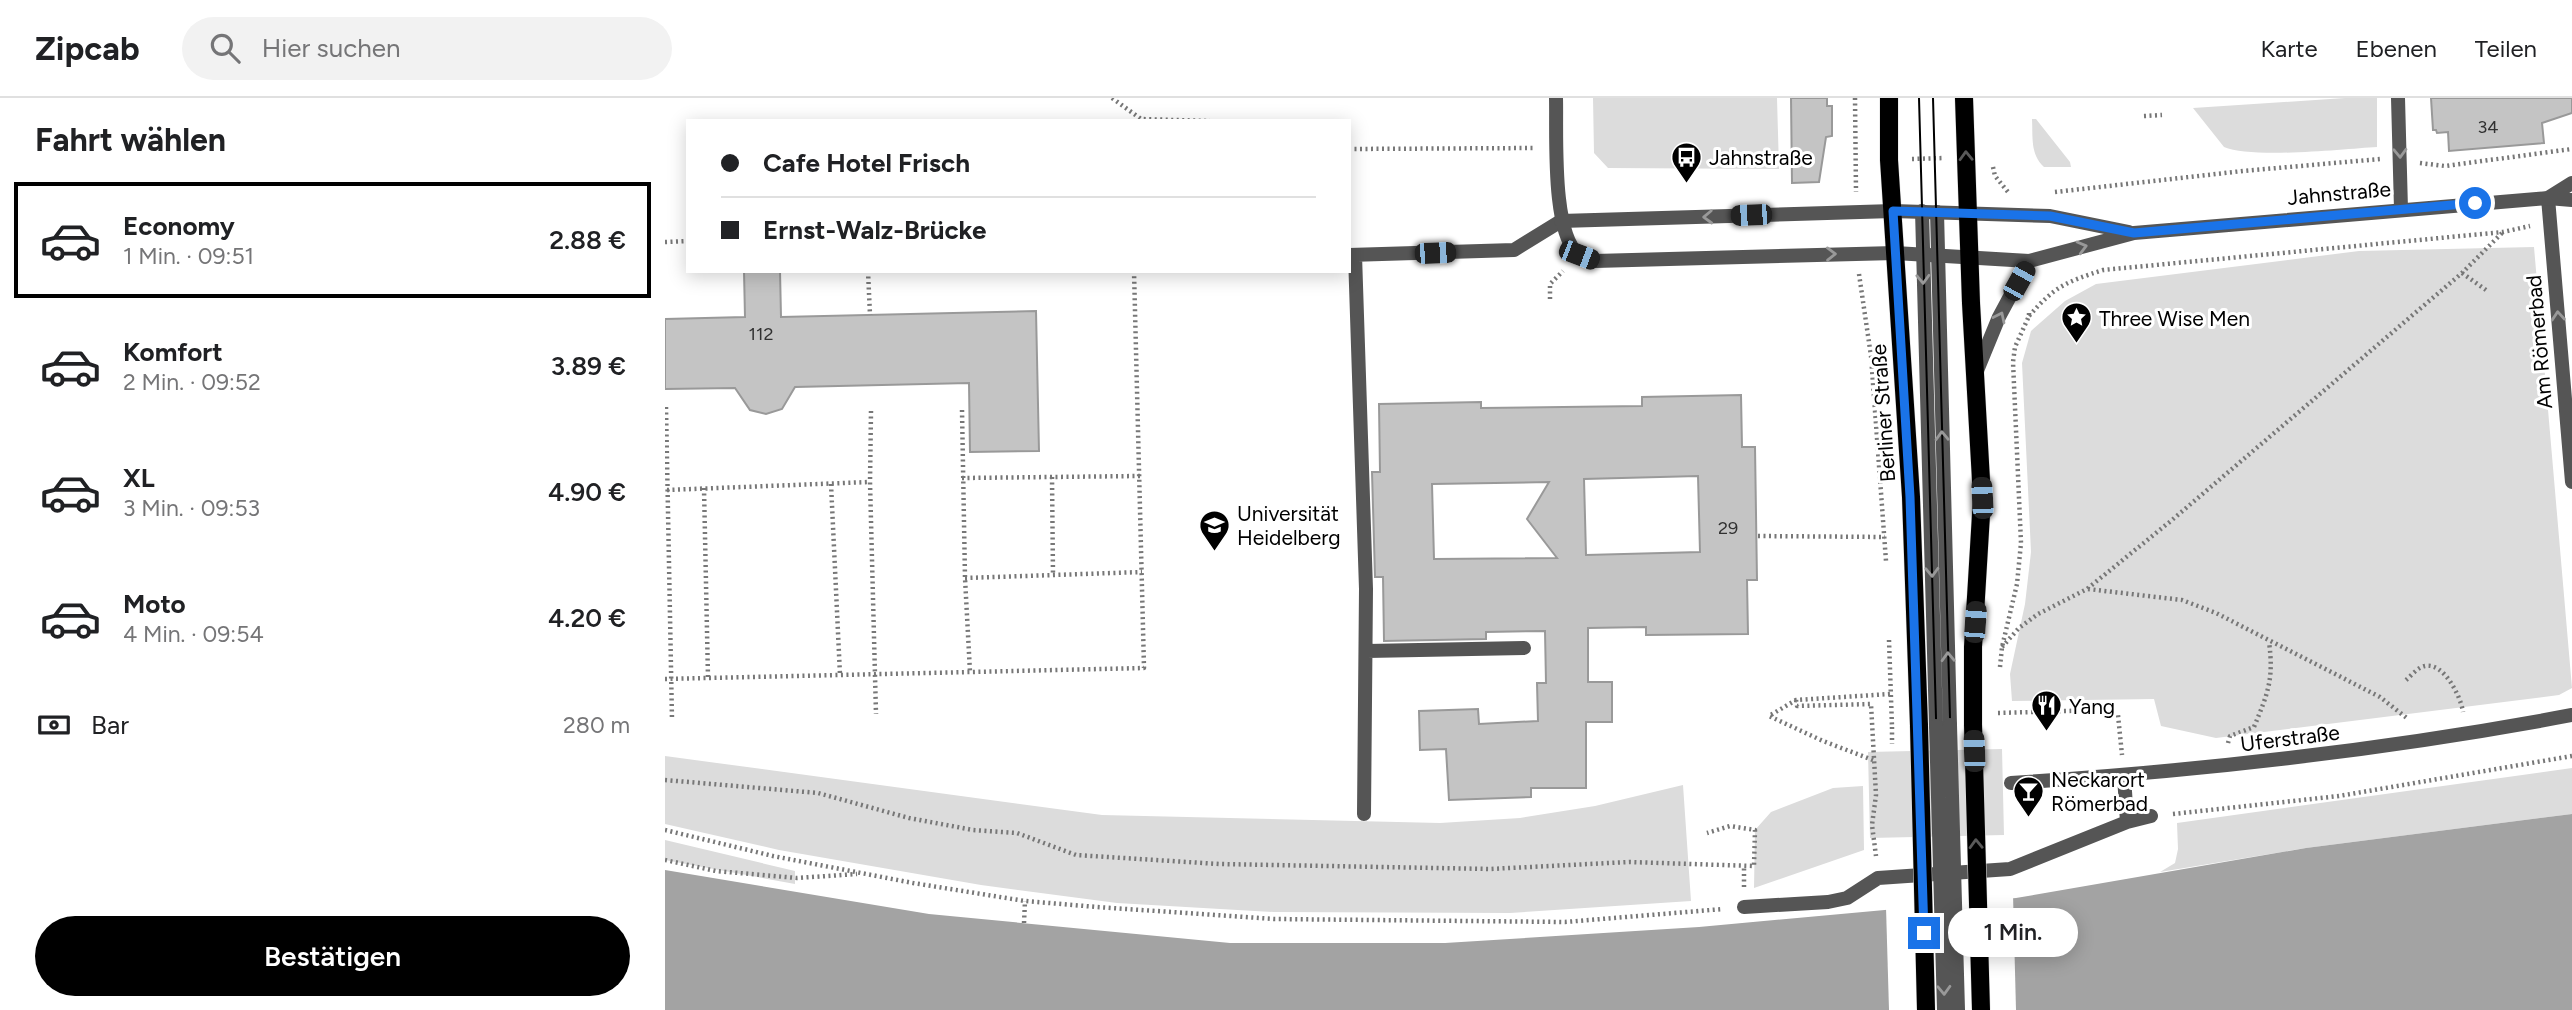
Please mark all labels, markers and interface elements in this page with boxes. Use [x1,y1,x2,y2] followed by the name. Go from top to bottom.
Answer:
[182,17,672,80] search box
[35,29,140,68] text: Zipcab
[206,29,244,67] icon: search
[262,32,401,64] text: Hier suchen
[2261,34,2318,63] text: Karte
[2356,34,2437,63] text: Ebenen
[2475,34,2537,63] text: Teilen
[2478,116,2498,138] house number: 34
[35,121,226,159] text: Fahrt wählen
[1669,140,1703,184] bus stop icon: Jahnstraße
[1709,145,1813,170] place label: Jahnstraße
[763,147,970,179] text: Cafe Hotel Frisch
[2392,149,2408,159] one-way arrow
[1958,150,1973,161] one-way arrow
[2286,176,2392,210] street label: Jahnstraße
[2459,187,2491,219] route start
[1730,204,1773,226] car
[39,209,102,272] icon: car
[123,210,235,242] text: Economy
[1702,210,1713,225] one-way arrow
[763,214,986,246] text: Ernst-Walz-Brücke
[549,224,626,256] text: 2.88 €
[1556,238,1603,272] car
[2075,241,2087,255] one-way arrow
[123,242,254,270] text: 1 Min. · 09:51
[1414,242,1457,264] car
[1826,247,1837,262] one-way arrow
[2000,258,2039,304] car
[1916,274,1931,285] one-way arrow
[2521,274,2557,410] street label: Am Römerbad
[2059,301,2093,345] place icon: Three Wise Men
[2099,306,2250,331] place label: Three Wise Men
[1991,311,2005,324] one-way arrow
[2551,311,2566,322] one-way arrow
[749,323,773,345] house number: 112
[39,335,102,398] icon: car
[123,336,223,368] text: Komfort
[1866,343,1900,483] street label: Berliner Straße
[551,350,626,382] text: 3.89 €
[123,368,261,396] text: 2 Min. · 09:52
[1934,430,1949,441] one-way arrow
[39,461,102,524] icon: car
[123,462,155,494] text: XL
[548,476,626,508] text: 4.90 €
[1971,476,1994,520] car
[123,494,260,522] text: 3 Min. · 09:53
[1237,501,1341,550] place label: Universität Heidelberg
[1197,508,1231,552] school or university icon: Universität Heidelberg
[1718,517,1738,539] house number: 29
[1924,567,1939,578] one-way arrow
[39,587,102,650] icon: car
[123,588,186,620] text: Moto
[1964,600,1987,644] car
[548,602,626,634] text: 4.20 €
[123,620,264,648] text: 4 Min. · 09:54
[1940,651,1956,662] one-way arrow
[2029,689,2063,733] restaurant icon: Yang
[2069,694,2115,719] place label: Yang
[35,706,73,744] icon: cash
[91,709,129,741] text: Bar
[563,711,630,739] text: 280 m
[2239,720,2341,756] street label: Uferstraße
[1963,730,1986,772] car
[2051,767,2148,816] place label: Neckarort Römerbad
[2011,774,2045,818] bar icon: Neckarort Römerbad
[1969,838,1984,849] one-way arrow
[1949,908,2078,958] callout: 1 Min.
[35,916,630,996] button: Bestätigen
[1908,917,1940,949] route end
[1984,918,2042,946] text: 1 Min.
[1936,985,1951,996] one-way arrow

